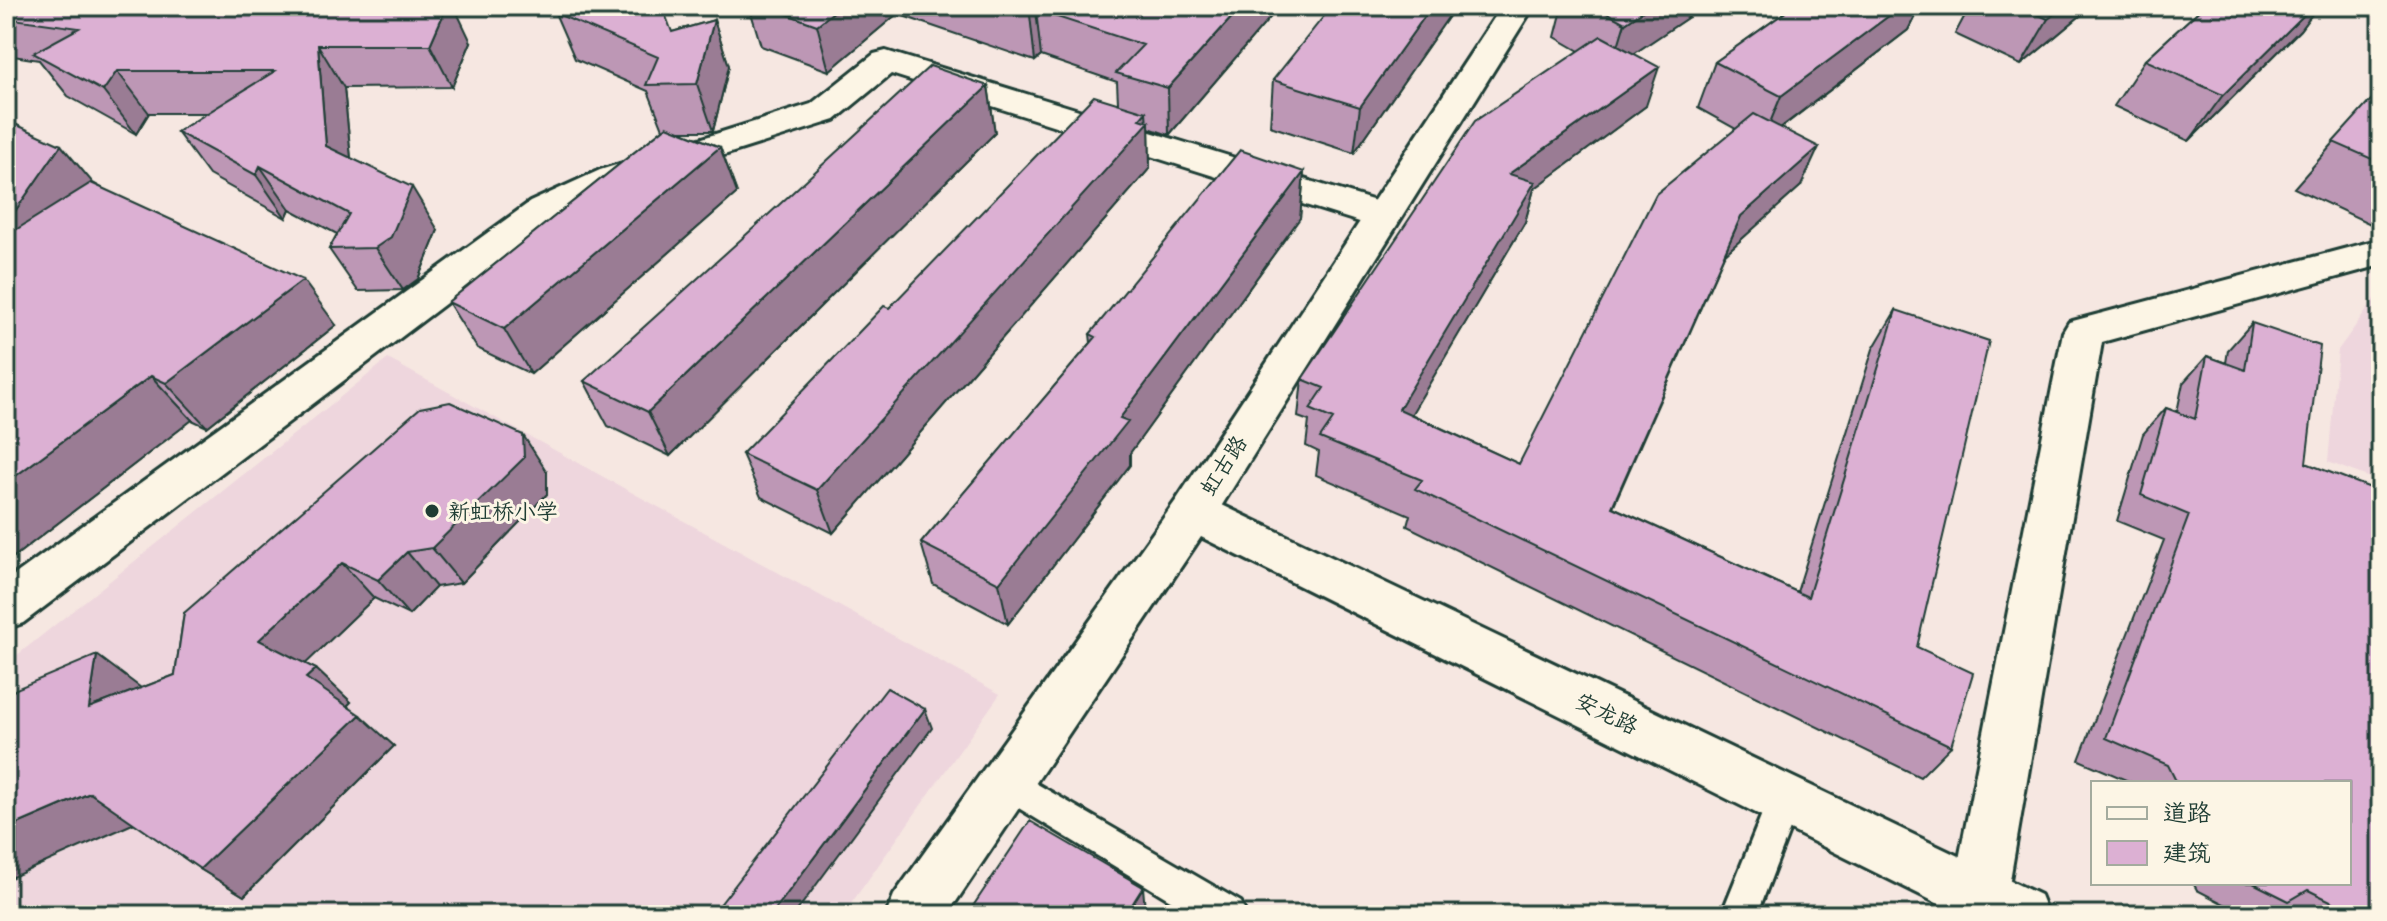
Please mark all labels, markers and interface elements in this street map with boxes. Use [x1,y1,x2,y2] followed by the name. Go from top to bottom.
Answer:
[1189,427,1258,504] street label: 虹古路
[448,492,558,531] place label: 新虹桥小学
[423,502,441,520] marker: 新虹桥小学
[1569,681,1645,745] street label: 安龙路
[2091,781,2351,885] legend
[2163,792,2211,834] text: 道路
[2163,832,2211,874] text: 建筑

